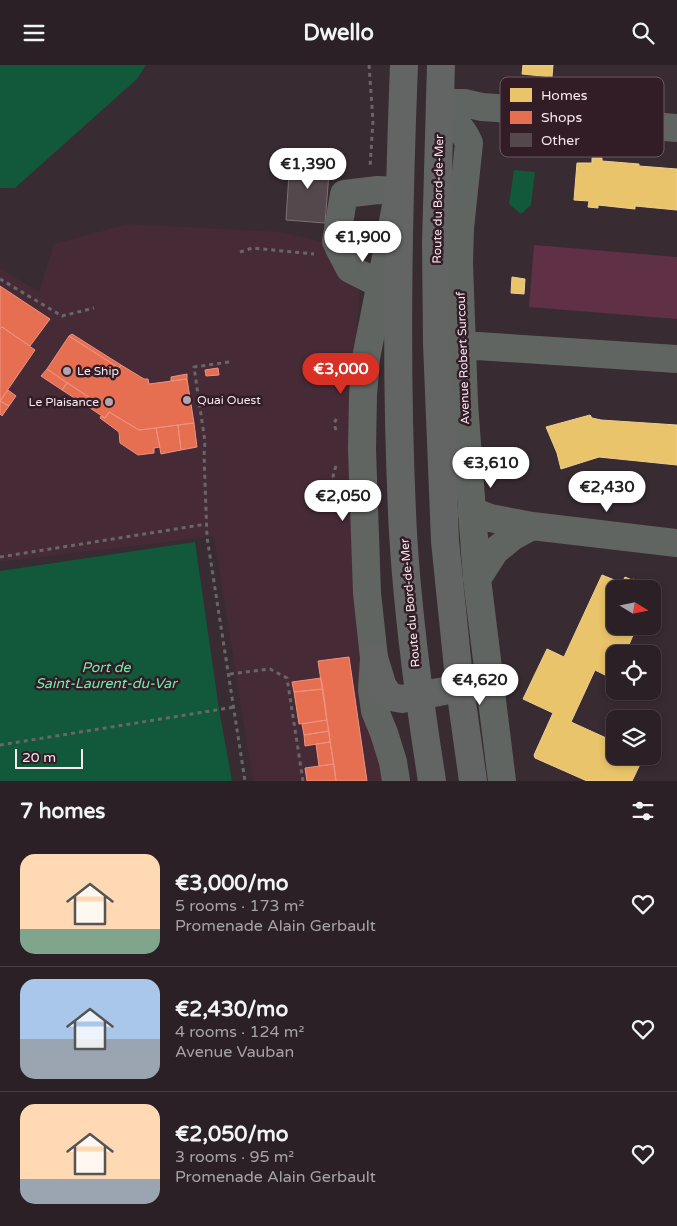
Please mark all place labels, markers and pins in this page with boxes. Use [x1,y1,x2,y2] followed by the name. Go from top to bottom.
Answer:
[267,147,349,190] pin: €1,390
[322,221,404,263] pin: €1,900
[300,353,382,395] pin: €3,000
[77,364,119,378] place label: Le Ship
[61,365,73,377] marker: Le Ship
[197,393,261,407] place label: Quai Ouest
[181,394,193,406] marker: Quai Ouest
[29,395,99,409] place label: Le Plaisance
[103,396,115,408] marker: Le Plaisance
[450,447,532,489] pin: €3,610
[566,471,648,513] pin: €2,430
[302,479,384,522] pin: €2,050
[439,663,521,706] pin: €4,620

